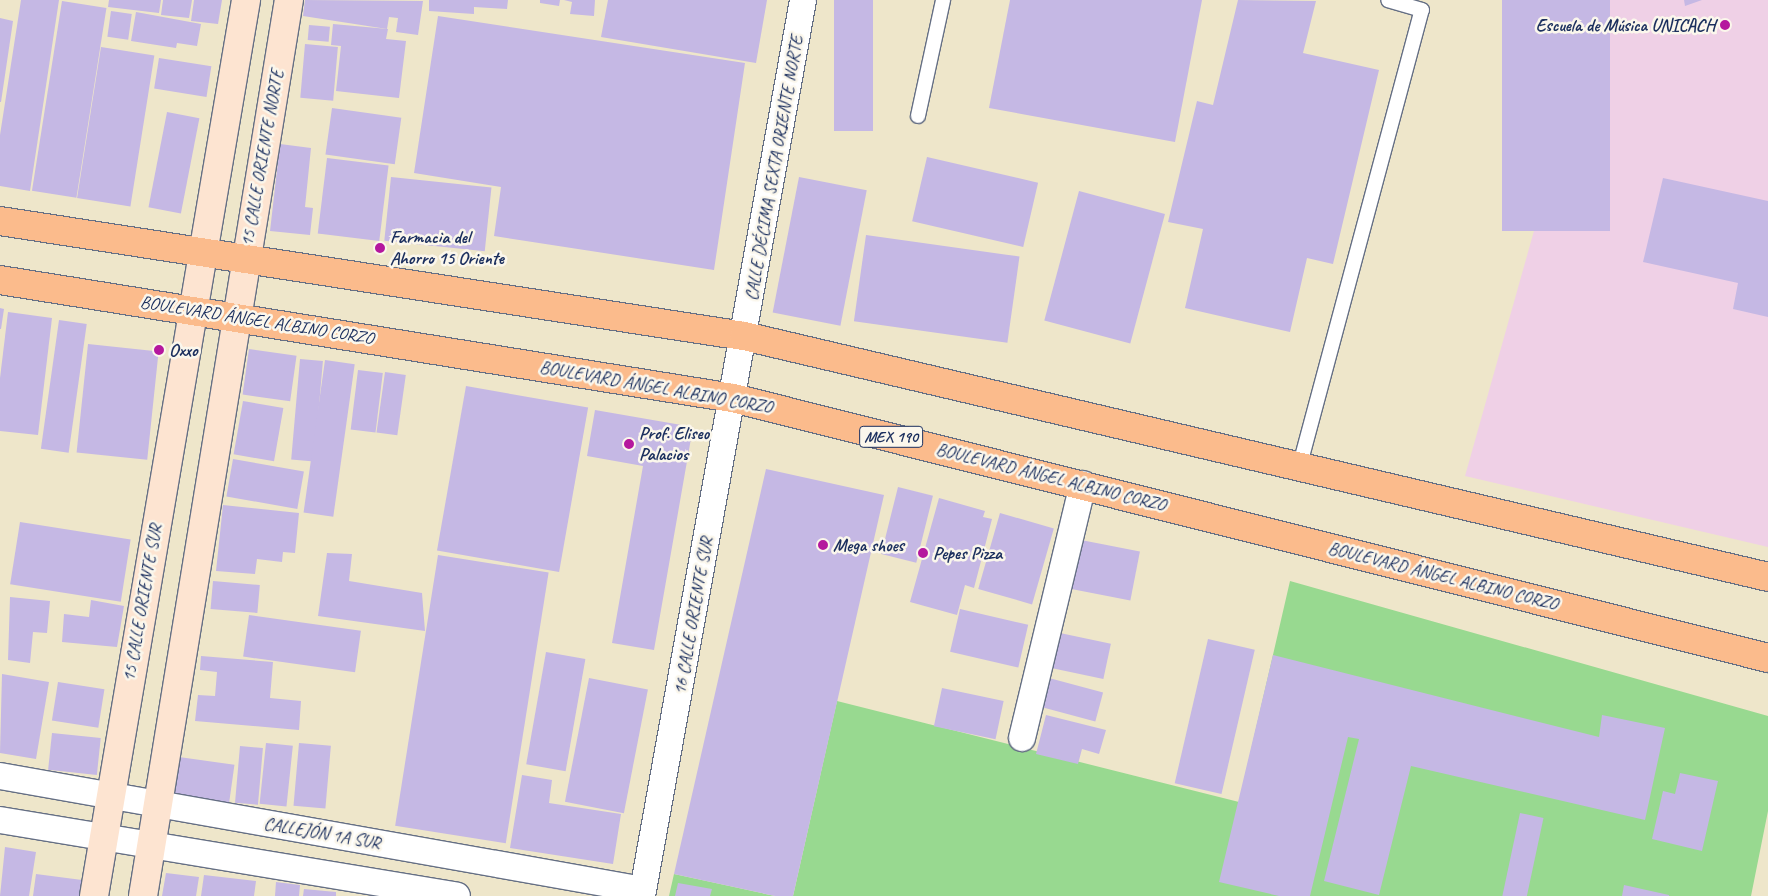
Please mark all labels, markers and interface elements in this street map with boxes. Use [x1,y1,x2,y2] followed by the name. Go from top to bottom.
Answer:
[1536,14,1715,36] place label: Escuela de Música UNICACH
[1719,19,1731,31] marker: Escuela de Música UNICACH
[740,34,808,302] street label: CALLE DÉCIMA SEXTA ORIENTE NORTE
[236,68,288,248] street label: 15 CALLE ORIENTE NORTE
[390,227,504,270] place label: Farmacia del Ahorro 15 Oriente
[374,242,386,254] marker: Farmacia del Ahorro 15 Oriente
[139,291,375,349] street label: BOULEVARD ÁNGEL ALBINO CORZO
[169,339,197,361] place label: Oxxo
[153,344,165,356] marker: Oxxo
[538,356,774,418] street label: BOULEVARD ÁNGEL ALBINO CORZO
[639,423,709,466] place label: Prof. Eliseo Palacios
[858,424,924,451] road number: MEX 190
[623,438,635,450] marker: Prof. Eliseo Palacios
[934,438,1168,516] street label: BOULEVARD ÁNGEL ALBINO CORZO
[118,523,166,683] street label: 15 CALLE ORIENTE SUR
[833,534,904,556] place label: Mega shoes
[669,536,717,696] street label: 16 CALLE ORIENTE SUR
[1326,537,1560,615] street label: BOULEVARD ÁNGEL ALBINO CORZO
[817,539,829,551] marker: Mega shoes
[933,542,1001,564] place label: Pepes Pizza
[917,547,929,559] marker: Pepes Pizza
[262,812,382,854] street label: CALLEJÓN 1A SUR

